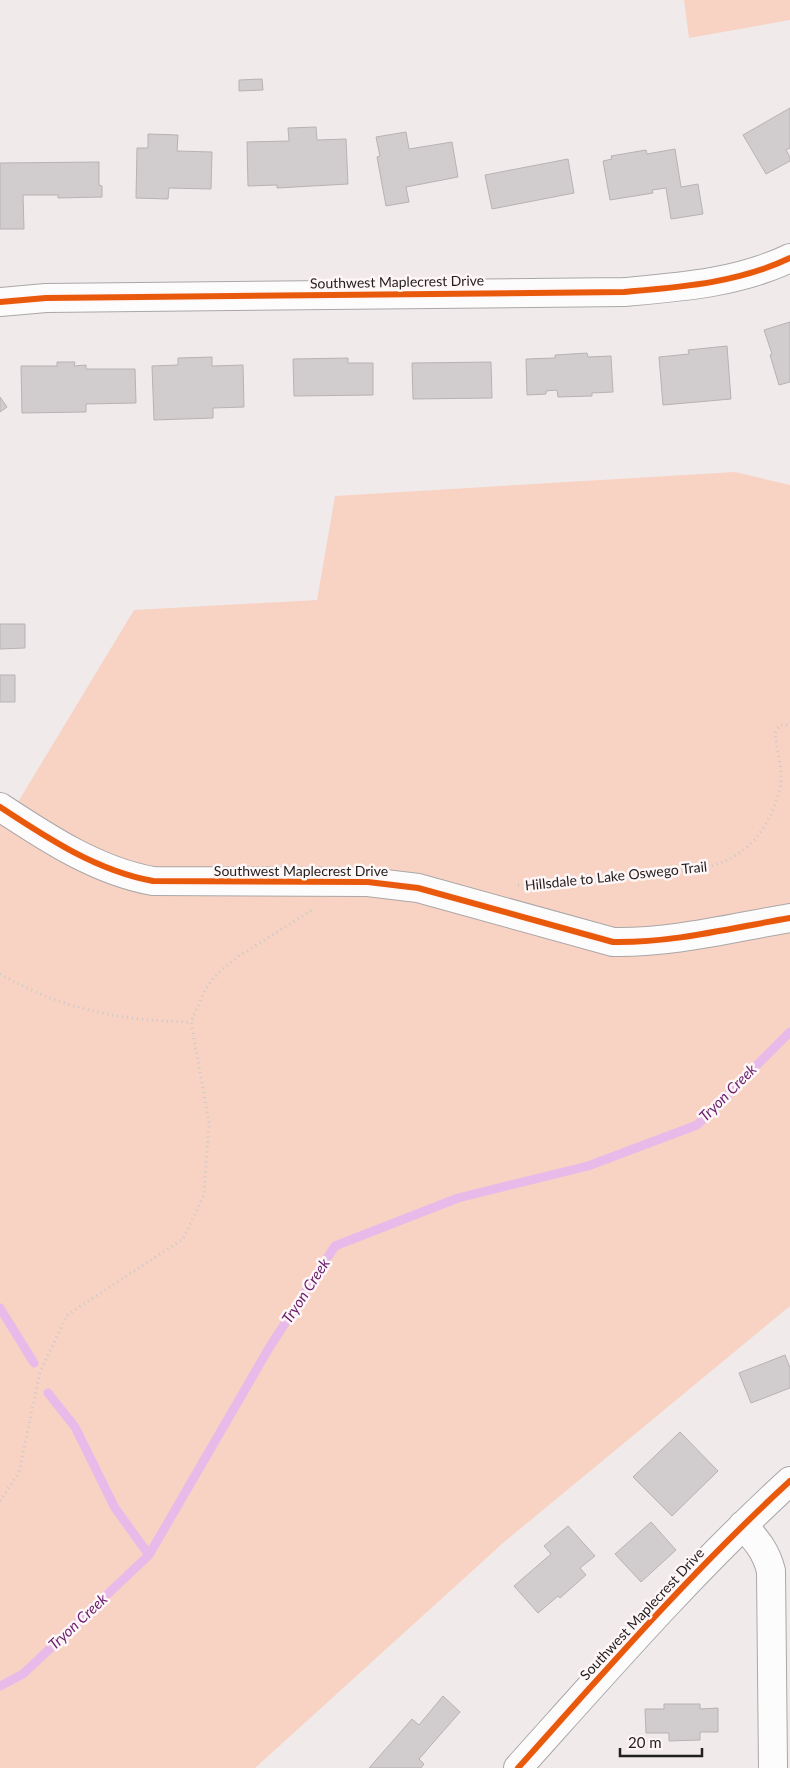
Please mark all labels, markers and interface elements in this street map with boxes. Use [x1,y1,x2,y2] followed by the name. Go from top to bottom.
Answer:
[310,271,484,292] street label: Southwest Maplecrest Drive
[524,857,708,894] street label: Hillsdale to Lake Oswego Trail
[214,862,388,879] street label: Southwest Maplecrest Drive
[695,1059,760,1125] water label: Tryon Creek
[278,1254,333,1326] water label: Tryon Creek
[576,1544,707,1683] street label: Southwest Maplecrest Drive
[44,1589,111,1653] water label: Tryon Creek
[620,1726,702,1758] scale bar
[628,1733,662,1751] text: 20 m

